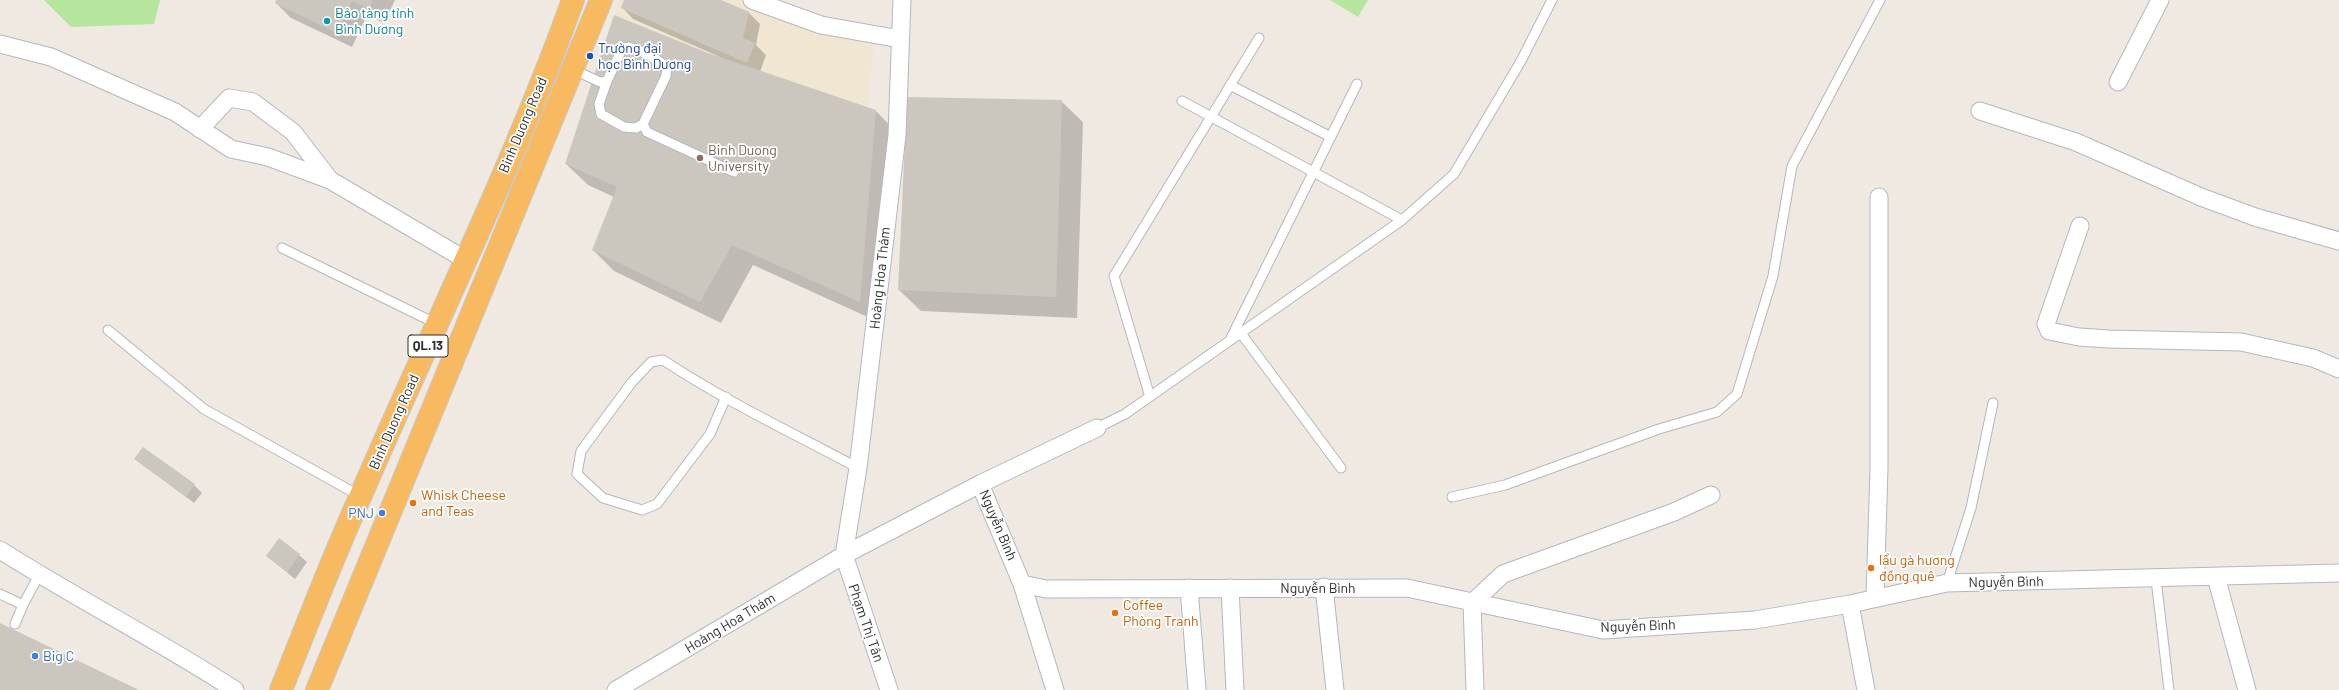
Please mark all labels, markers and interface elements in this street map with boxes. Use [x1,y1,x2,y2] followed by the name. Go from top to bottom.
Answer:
[335,5,414,38] place label: Bảo tàng tỉnh Bình Dương
[322,16,332,26] marker: Bảo tàng tỉnh Bình Dương
[598,40,691,72] place label: Trường đại học Bình Dương
[585,51,595,61] marker: Trường đại học Bình Dương
[495,74,551,176] street label: Binh Duong Road
[708,142,777,174] place label: Binh Duong University
[695,153,705,163] marker: Binh Duong University
[866,226,894,330] street label: Hoàng Hoa Thám
[408,335,448,357] road number: QL.13
[365,372,423,472] street label: Binh Duong Road
[421,487,506,520] place label: Whisk Cheese and Teas
[976,487,1020,563] street label: Nguyễn Bình
[408,498,418,508] marker: Whisk Cheese and Teas
[348,505,374,521] place label: PNJ
[377,508,387,518] marker: PNJ
[1879,552,1955,584] place label: lẩu gà hương đồng quê
[1866,563,1876,573] marker: lẩu gà hương đồng quê
[1968,573,2044,591] street label: Nguyễn Bình
[1280,580,1356,596] street label: Nguyễn Bình
[845,582,887,664] street label: Phạm Thị Tân
[682,589,778,657] street label: Hoàng Hoa Thám
[1123,597,1199,630] place label: Coffee Phòng Tranh
[1110,608,1120,618] marker: Coffee Phòng Tranh
[1600,616,1676,636] street label: Nguyễn Bình
[43,648,74,664] place label: Big C
[30,651,40,661] marker: Big C

